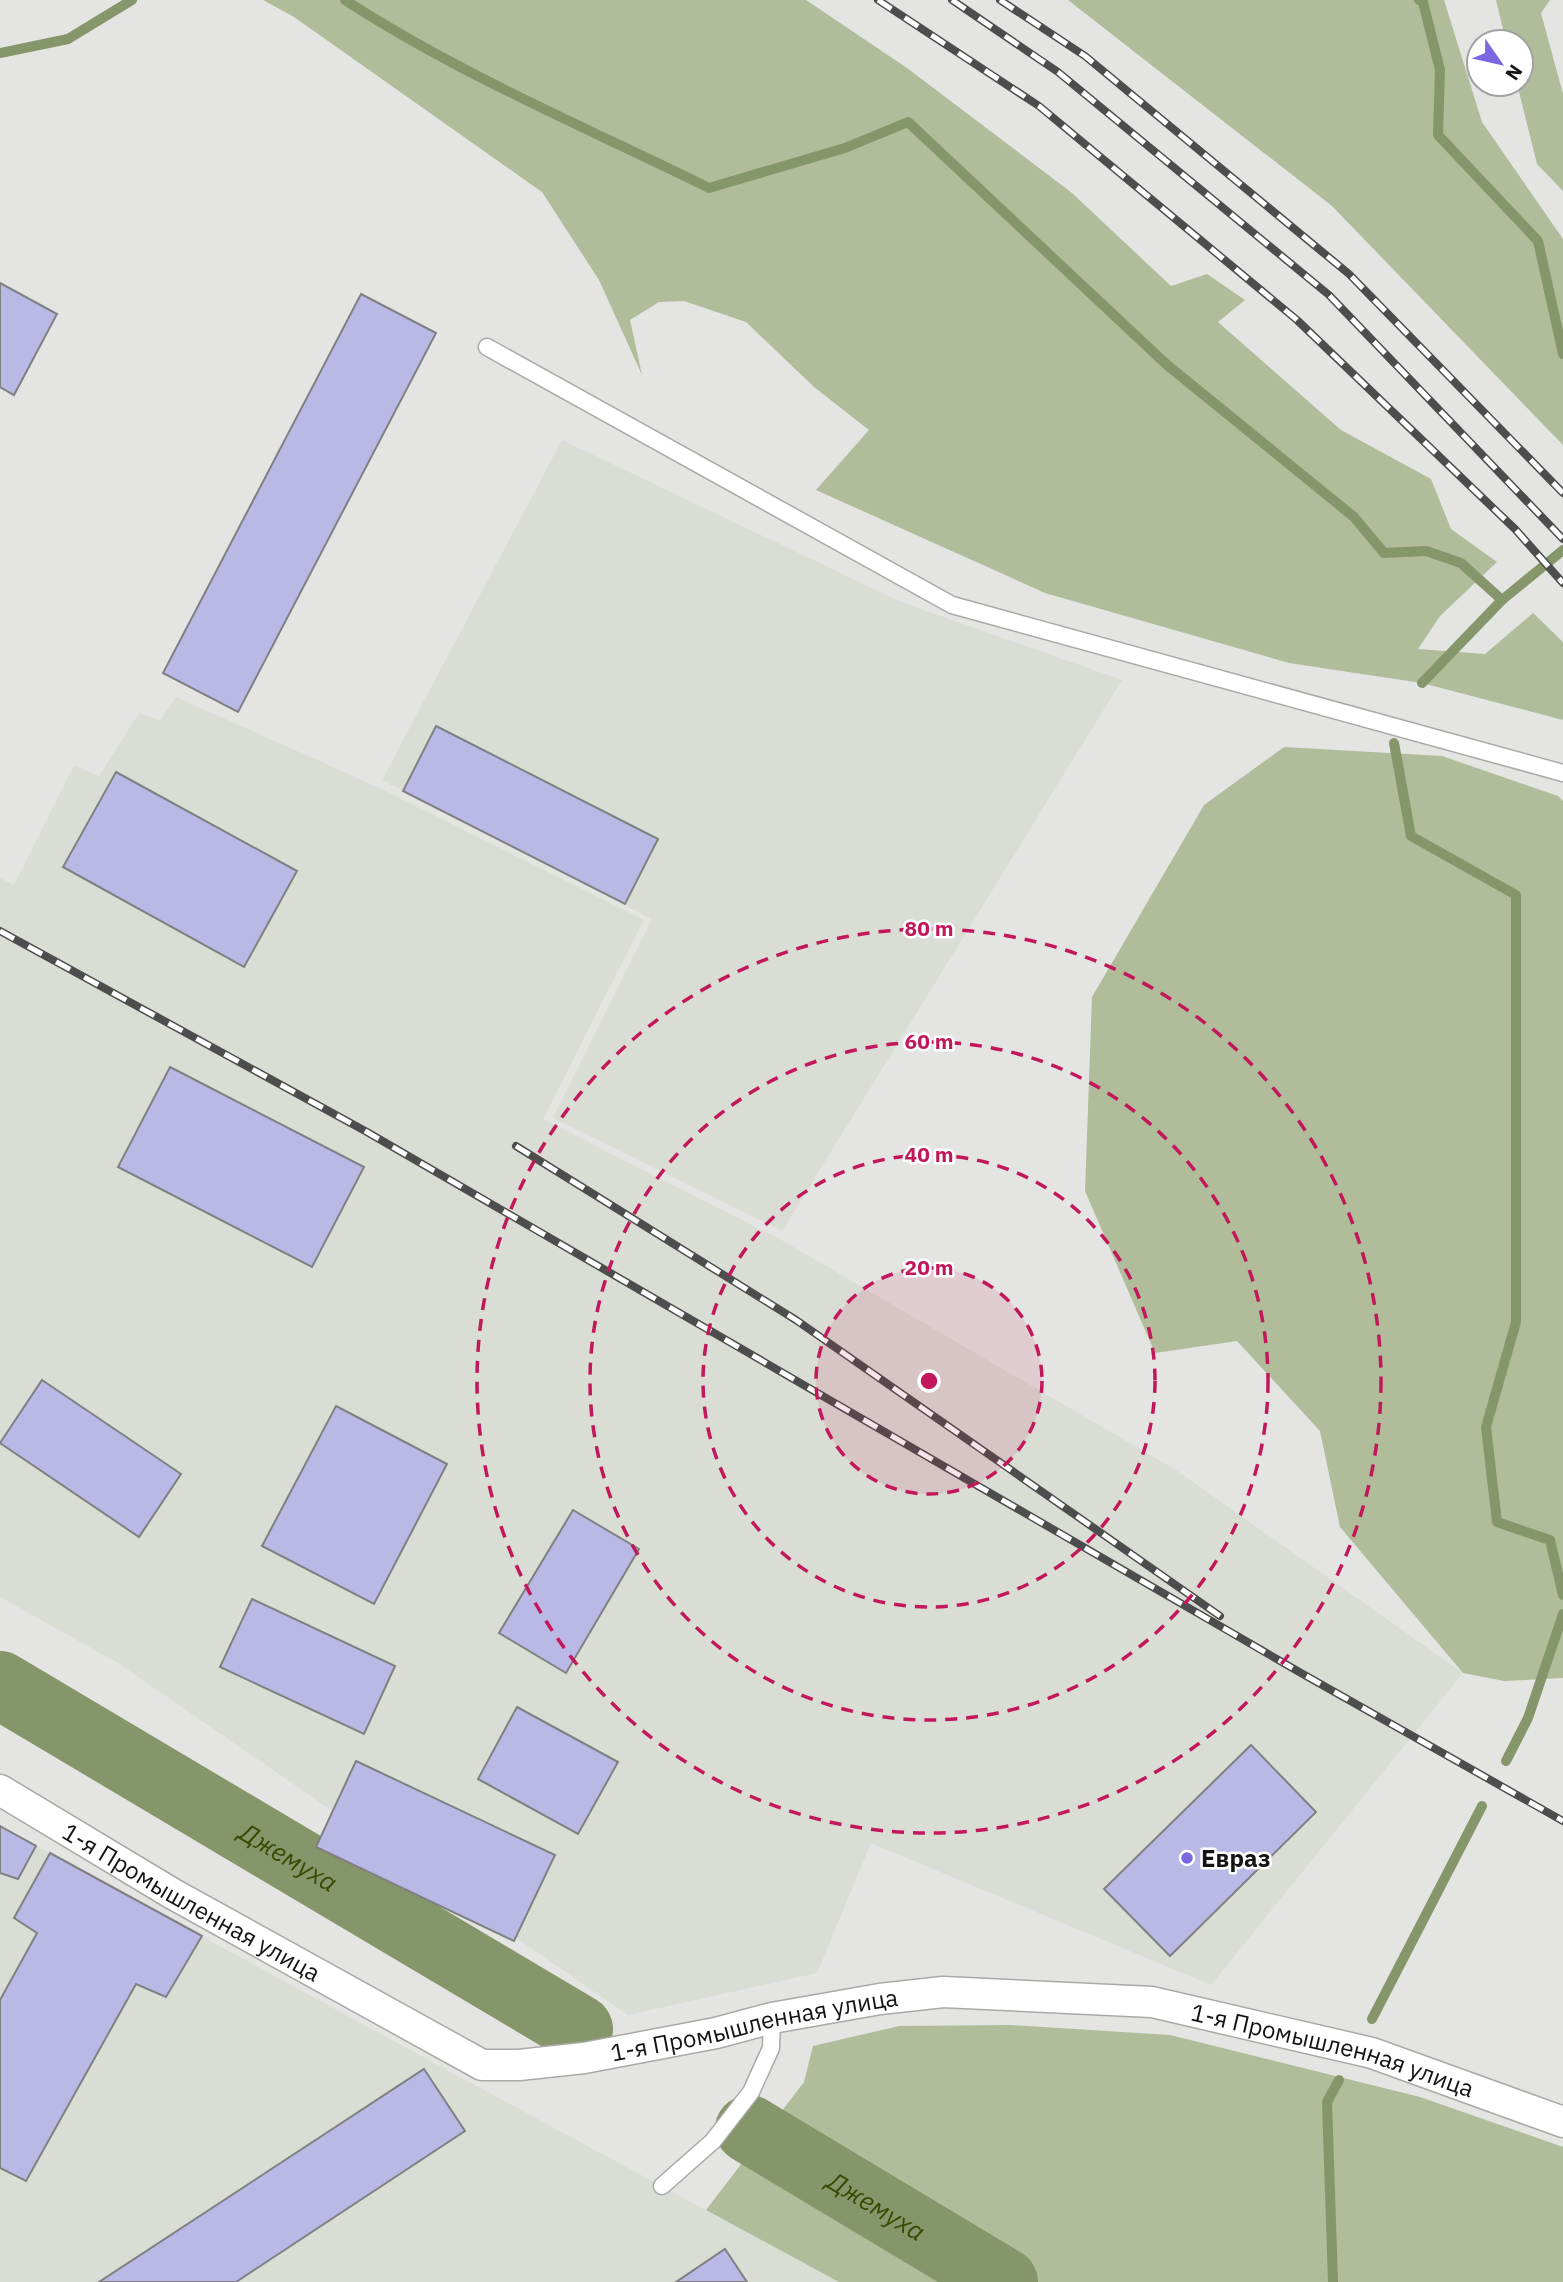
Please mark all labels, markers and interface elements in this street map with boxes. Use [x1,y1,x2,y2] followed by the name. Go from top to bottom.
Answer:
[1465,28,1535,98] north arrow
[1500,60,1528,85] text: N
[905,914,953,942] text: 80 m
[905,1027,953,1055] text: 60 m
[905,1140,953,1168] text: 40 m
[905,1253,953,1281] text: 20 m
[917,1369,941,1393] centre of rings
[232,1813,344,1899] water label: Джемуха
[57,1815,327,1989] street label: 1-я Промышленная улица
[1201,1842,1270,1874] place label: Евраз
[1179,1850,1195,1866] marker: Евраз
[608,1981,900,2069] street label: 1-я Промышленная улица
[1188,1996,1479,2105] street label: 1-я Промышленная улица
[820,2162,932,2248] water label: Джемуха

